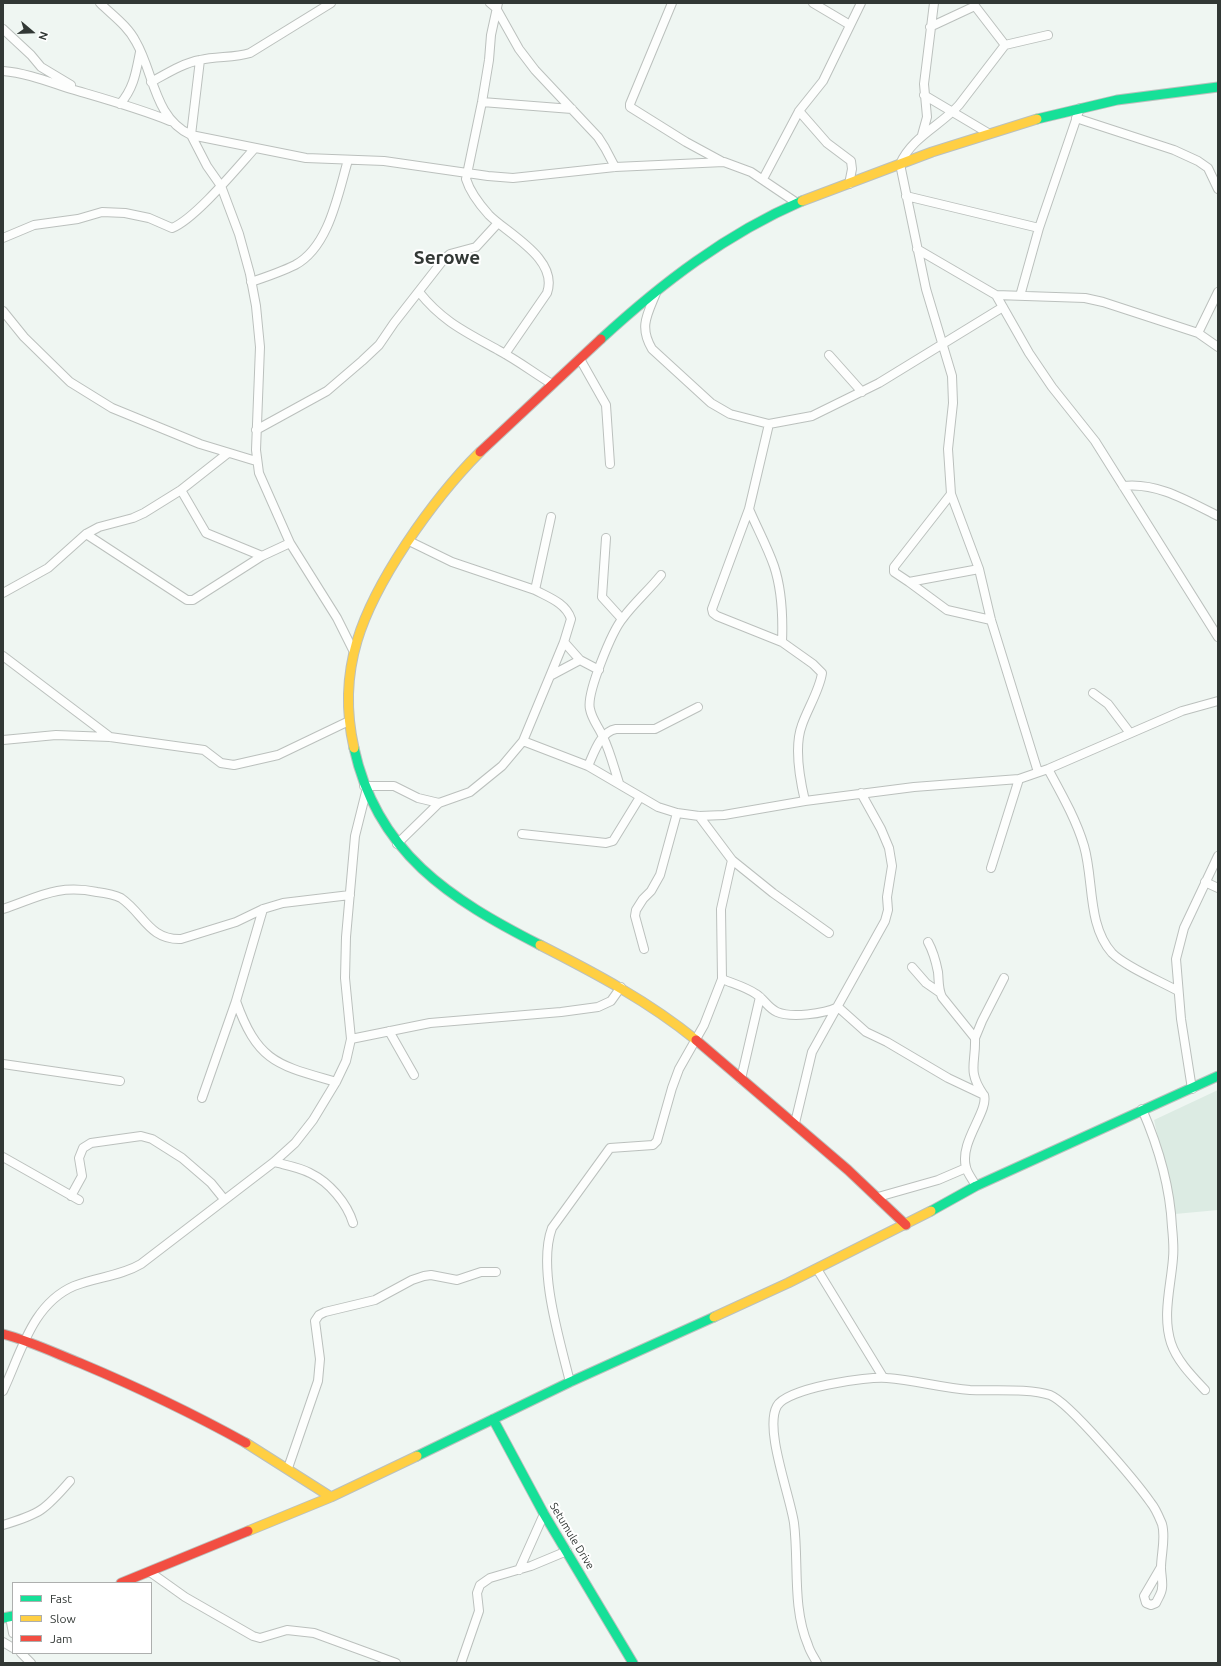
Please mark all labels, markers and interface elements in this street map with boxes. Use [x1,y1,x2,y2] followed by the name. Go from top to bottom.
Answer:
[12,12,52,52] north arrow
[36,30,50,42] text: N
[414,247,480,269] district label: Serowe
[547,1500,597,1572] street label: Setumule Drive
[12,1582,152,1654] legend
[50,1592,72,1605] text: Fast
[50,1612,76,1625] text: Slow
[50,1632,72,1645] text: Jam

